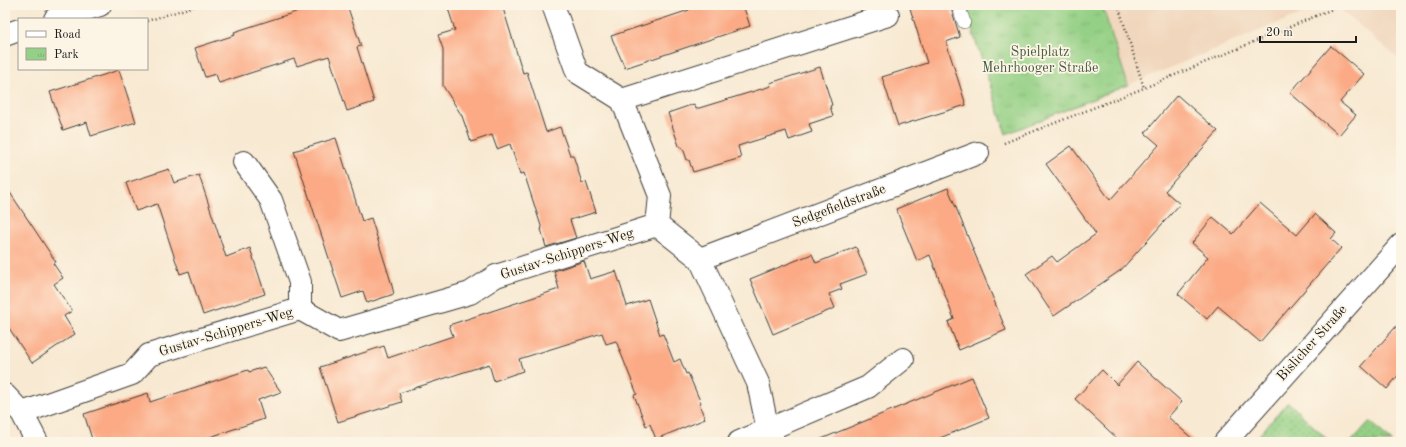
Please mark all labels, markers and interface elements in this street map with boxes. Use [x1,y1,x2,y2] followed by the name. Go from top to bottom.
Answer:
[18,18,148,70] legend
[1260,18,1356,44] scale bar
[1266,27,1293,39] text: 20 m
[54,29,81,41] text: Road
[982,45,1098,75] park label: Spielplatz Mehrhooger Straße
[54,49,79,61] text: Park
[790,182,888,230] street label: Sedgefieldstraße
[499,226,636,282] street label: Gustav-Schippers-Weg
[1274,302,1350,384] street label: Bislicher Straße
[157,305,295,359] street label: Gustav-Schippers-Weg

